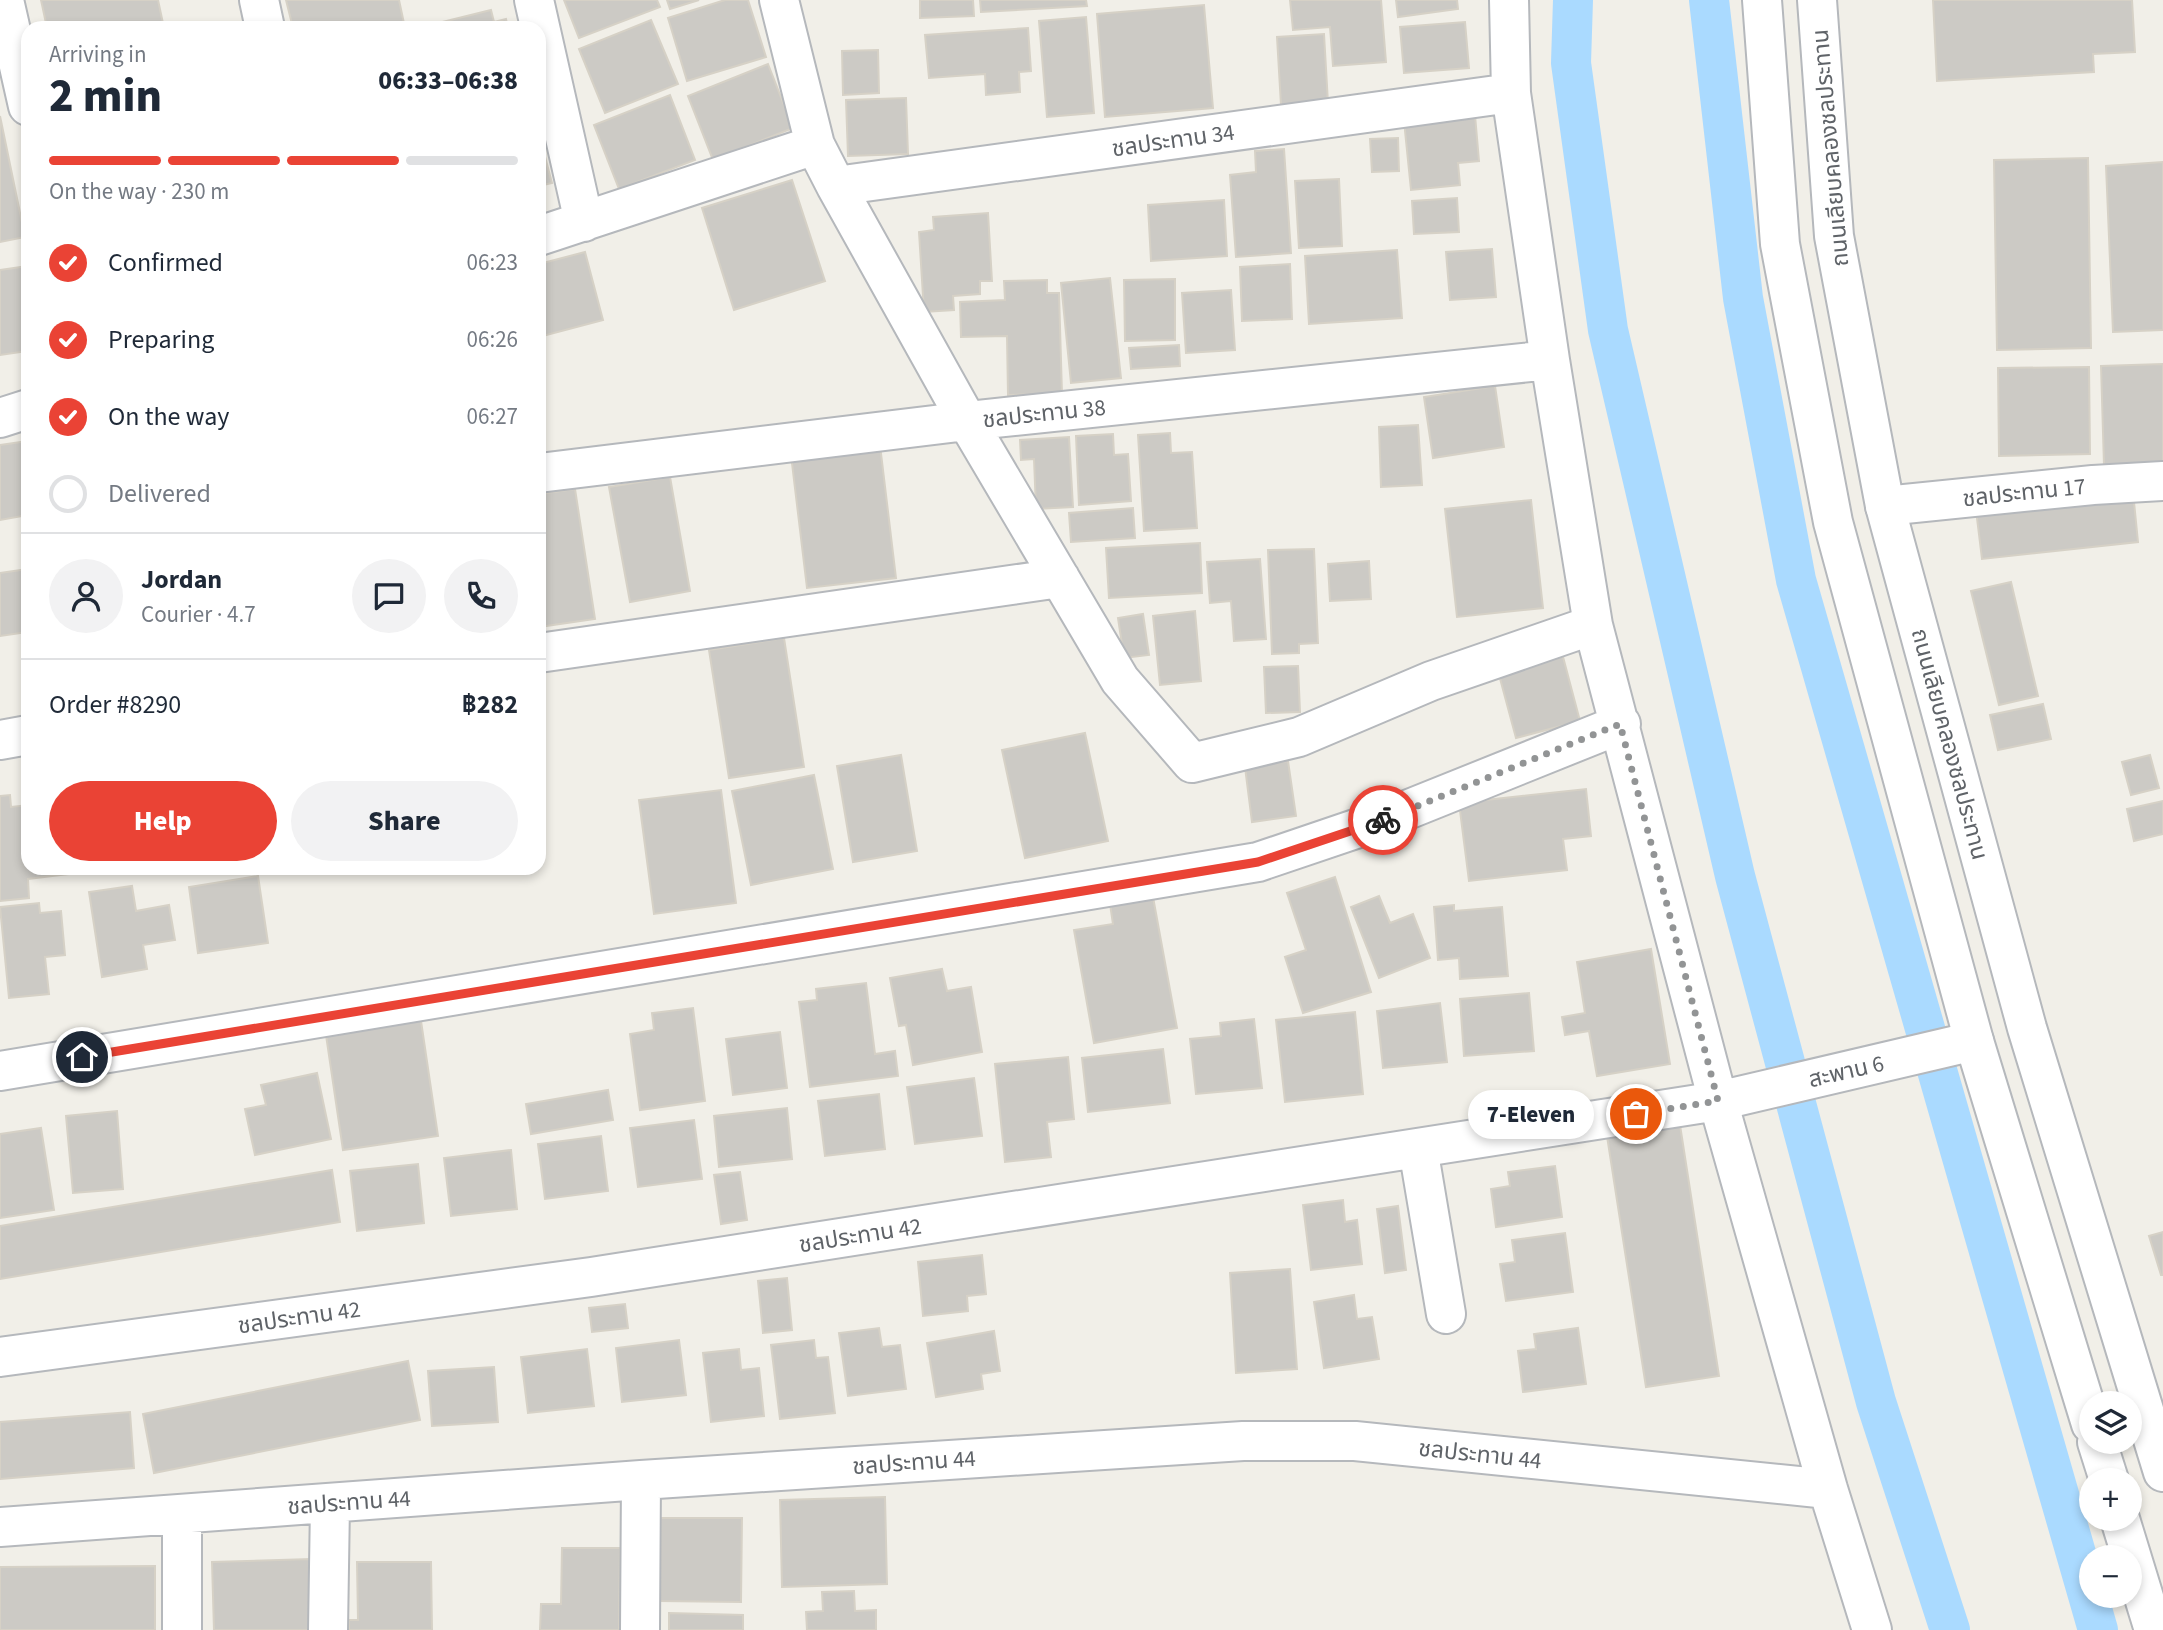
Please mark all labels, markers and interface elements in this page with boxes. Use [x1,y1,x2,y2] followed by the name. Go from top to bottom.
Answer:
[1804,28,1857,268] street label: ถนนเลียบคลองชลประทาน
[49,38,147,71] text: Arriving in
[378,62,518,99] text: 06:33–06:38
[49,64,162,129] text: 2 min
[1110,116,1237,165] street label: ชลประทาน 34
[49,175,229,208] text: On the way · 230 m
[49,244,87,282] icon: check
[108,244,223,281] text: Confirmed
[467,246,518,279] text: 06:23
[49,321,87,359] icon: check
[108,321,214,358] text: Preparing
[467,323,518,356] text: 06:26
[981,391,1107,436] street label: ชลประทาน 38
[49,398,87,436] icon: check
[108,398,229,435] text: On the way
[467,400,518,433] text: 06:27
[1961,470,2087,515] street label: ชลประทาน 17
[108,475,211,512] text: Delivered
[49,559,123,633] button: person
[352,559,426,633] button: chat
[444,559,518,633] button: phone
[141,561,222,598] text: Jordan
[141,598,256,631] text: Courier · 4.7
[1903,625,1996,863] street label: ถนนเลียบคลองชลประทาน
[49,686,181,723] text: Order #8290
[462,686,518,723] text: ฿282
[49,781,277,861] button: Help
[291,781,518,861] button: Share
[1348,785,1418,855] courier
[1364,801,1402,839] icon: bike
[52,1027,112,1087] pin
[63,1038,101,1076] icon: home
[1805,1047,1887,1096] street label: สะพาน 6
[1606,1084,1666,1144] pin
[1468,1090,1594,1138] callout: 7-Eleven
[1617,1095,1655,1133] icon: bag
[1487,1098,1575,1131] text: 7-Eleven
[796,1210,924,1261] street label: ชลประทาน 42
[236,1293,363,1342] street label: ชลประทาน 42
[2079,1391,2142,1608] map controls
[2079,1391,2142,1454] button: layers
[1417,1432,1543,1477] street label: ชลประทาน 44
[851,1442,977,1483] street label: ชลประทาน 44
[2079,1468,2142,1531] button: +
[286,1482,412,1523] street label: ชลประทาน 44
[2079,1545,2142,1608] button: −

